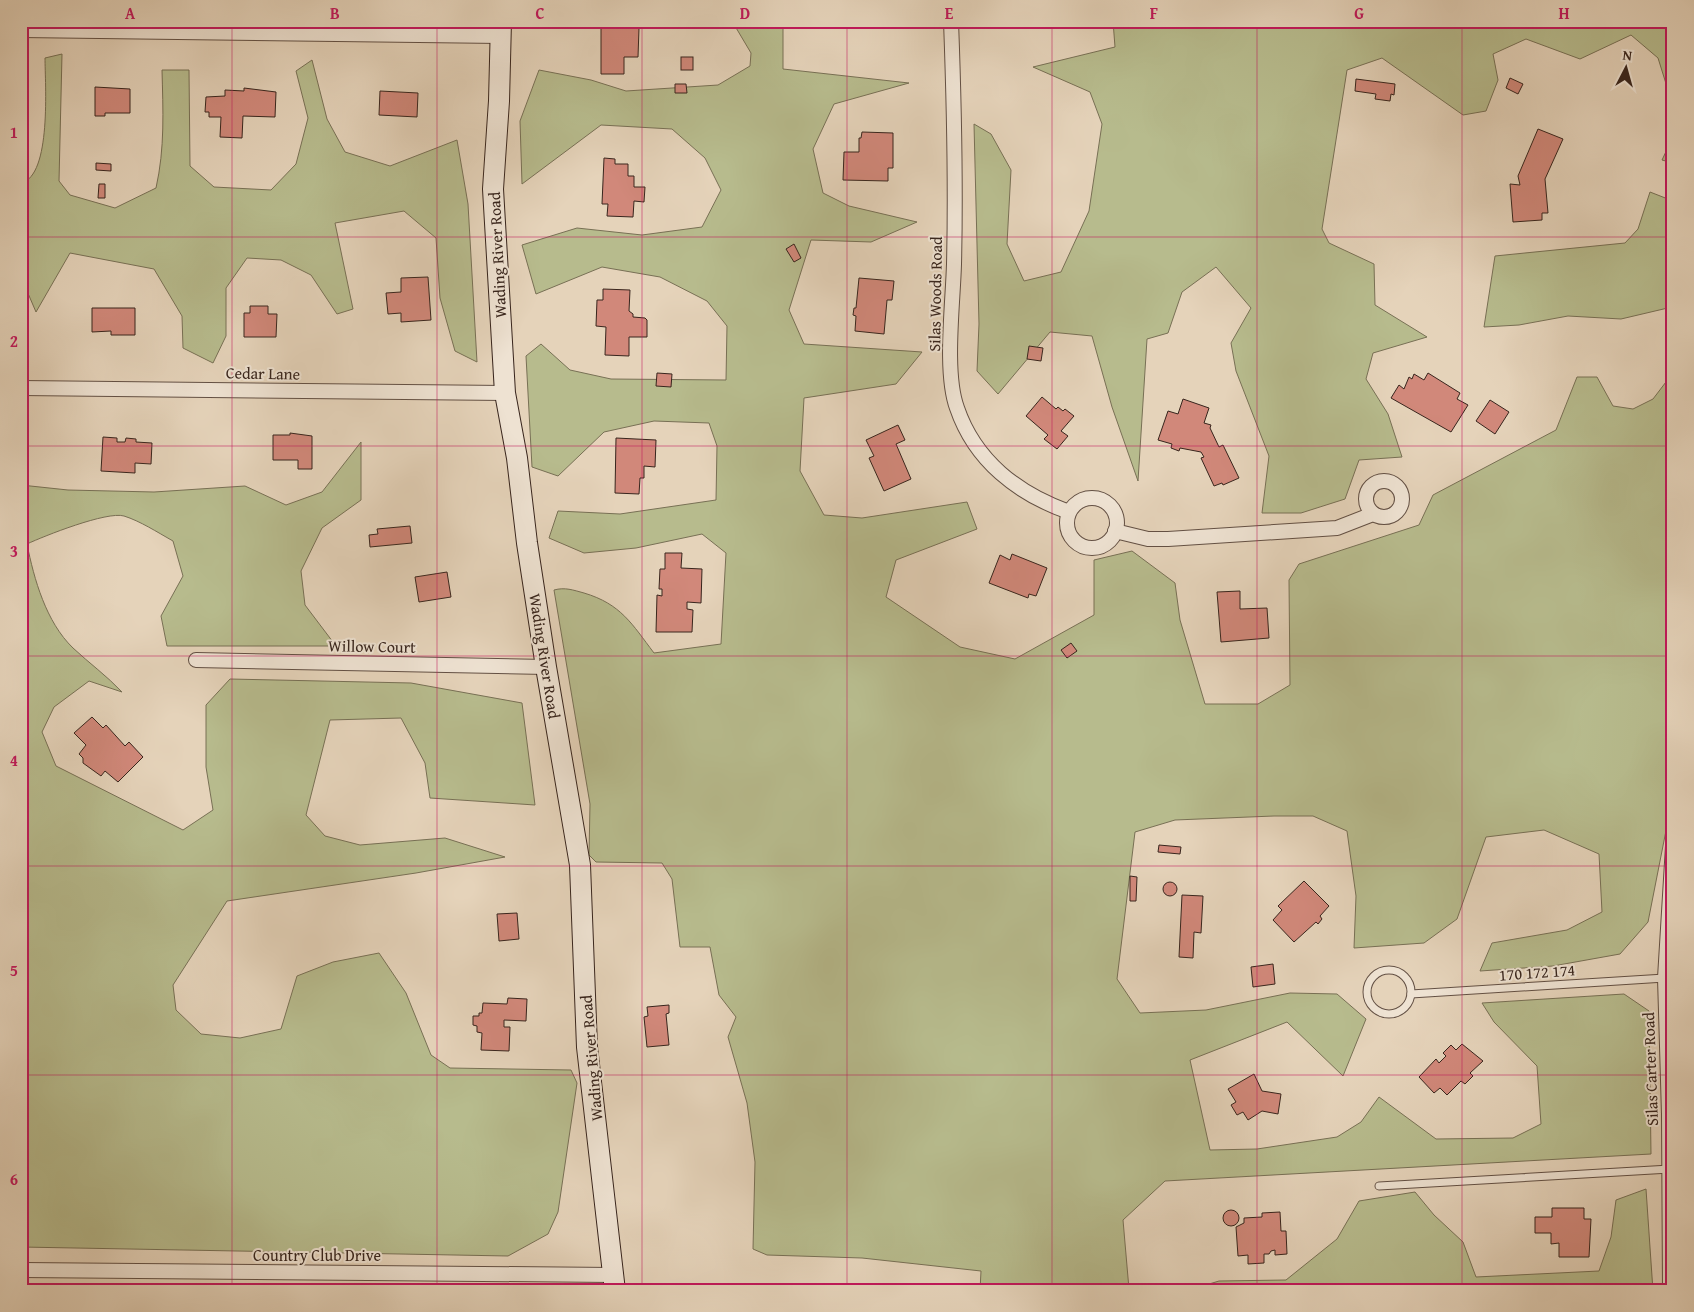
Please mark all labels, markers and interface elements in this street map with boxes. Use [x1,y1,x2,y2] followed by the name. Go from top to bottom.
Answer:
[125,1,136,25] text: A
[330,1,340,25] text: B
[535,1,545,25] text: C
[740,1,750,25] text: D
[945,1,954,25] text: E
[1150,1,1158,25] text: F
[1354,1,1364,25] text: G
[1558,1,1570,25] text: H
[1602,42,1652,92] north arrow
[1622,45,1634,66] text: N
[10,120,18,144] text: 1
[482,191,512,319] street label: Wading River Road
[922,236,948,352] street label: Silas Woods Road
[10,329,18,353] text: 2
[226,360,300,386] street label: Cedar Lane
[10,539,18,563] text: 3
[523,592,567,721] street label: Wading River Road
[328,633,416,659] street label: Willow Court
[10,748,18,772] text: 4
[1498,957,1576,987] street label: 170 172 174
[10,958,18,982] text: 5
[573,994,608,1122] street label: Wading River Road
[1636,1011,1664,1126] street label: Silas Carter Road
[10,1167,18,1191] text: 6
[253,1243,381,1267] street label: Country Club Drive

